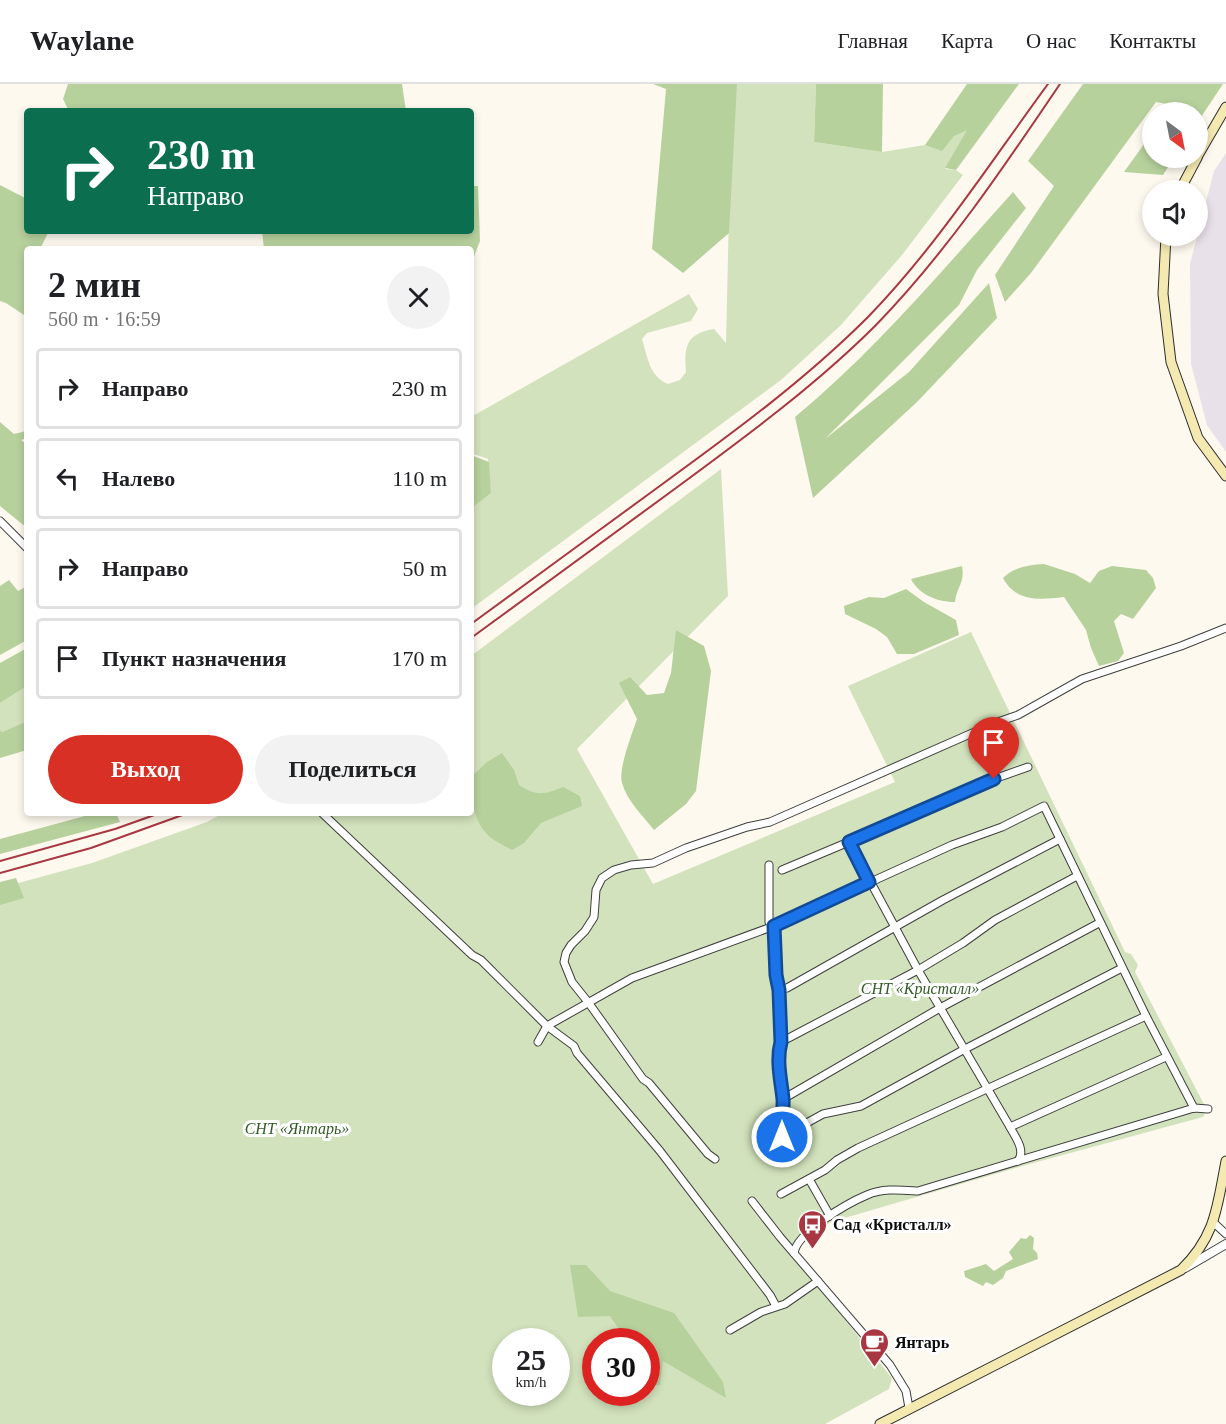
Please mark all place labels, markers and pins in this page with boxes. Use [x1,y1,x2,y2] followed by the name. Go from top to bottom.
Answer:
[968,717,1019,779] pin
[796,1208,828,1250] bus stop icon: Сад «Кристалл»
[833,1216,952,1234] place label: Сад «Кристалл»
[858,1326,890,1368] cafe icon: Янтарь
[895,1334,950,1352] place label: Янтарь

